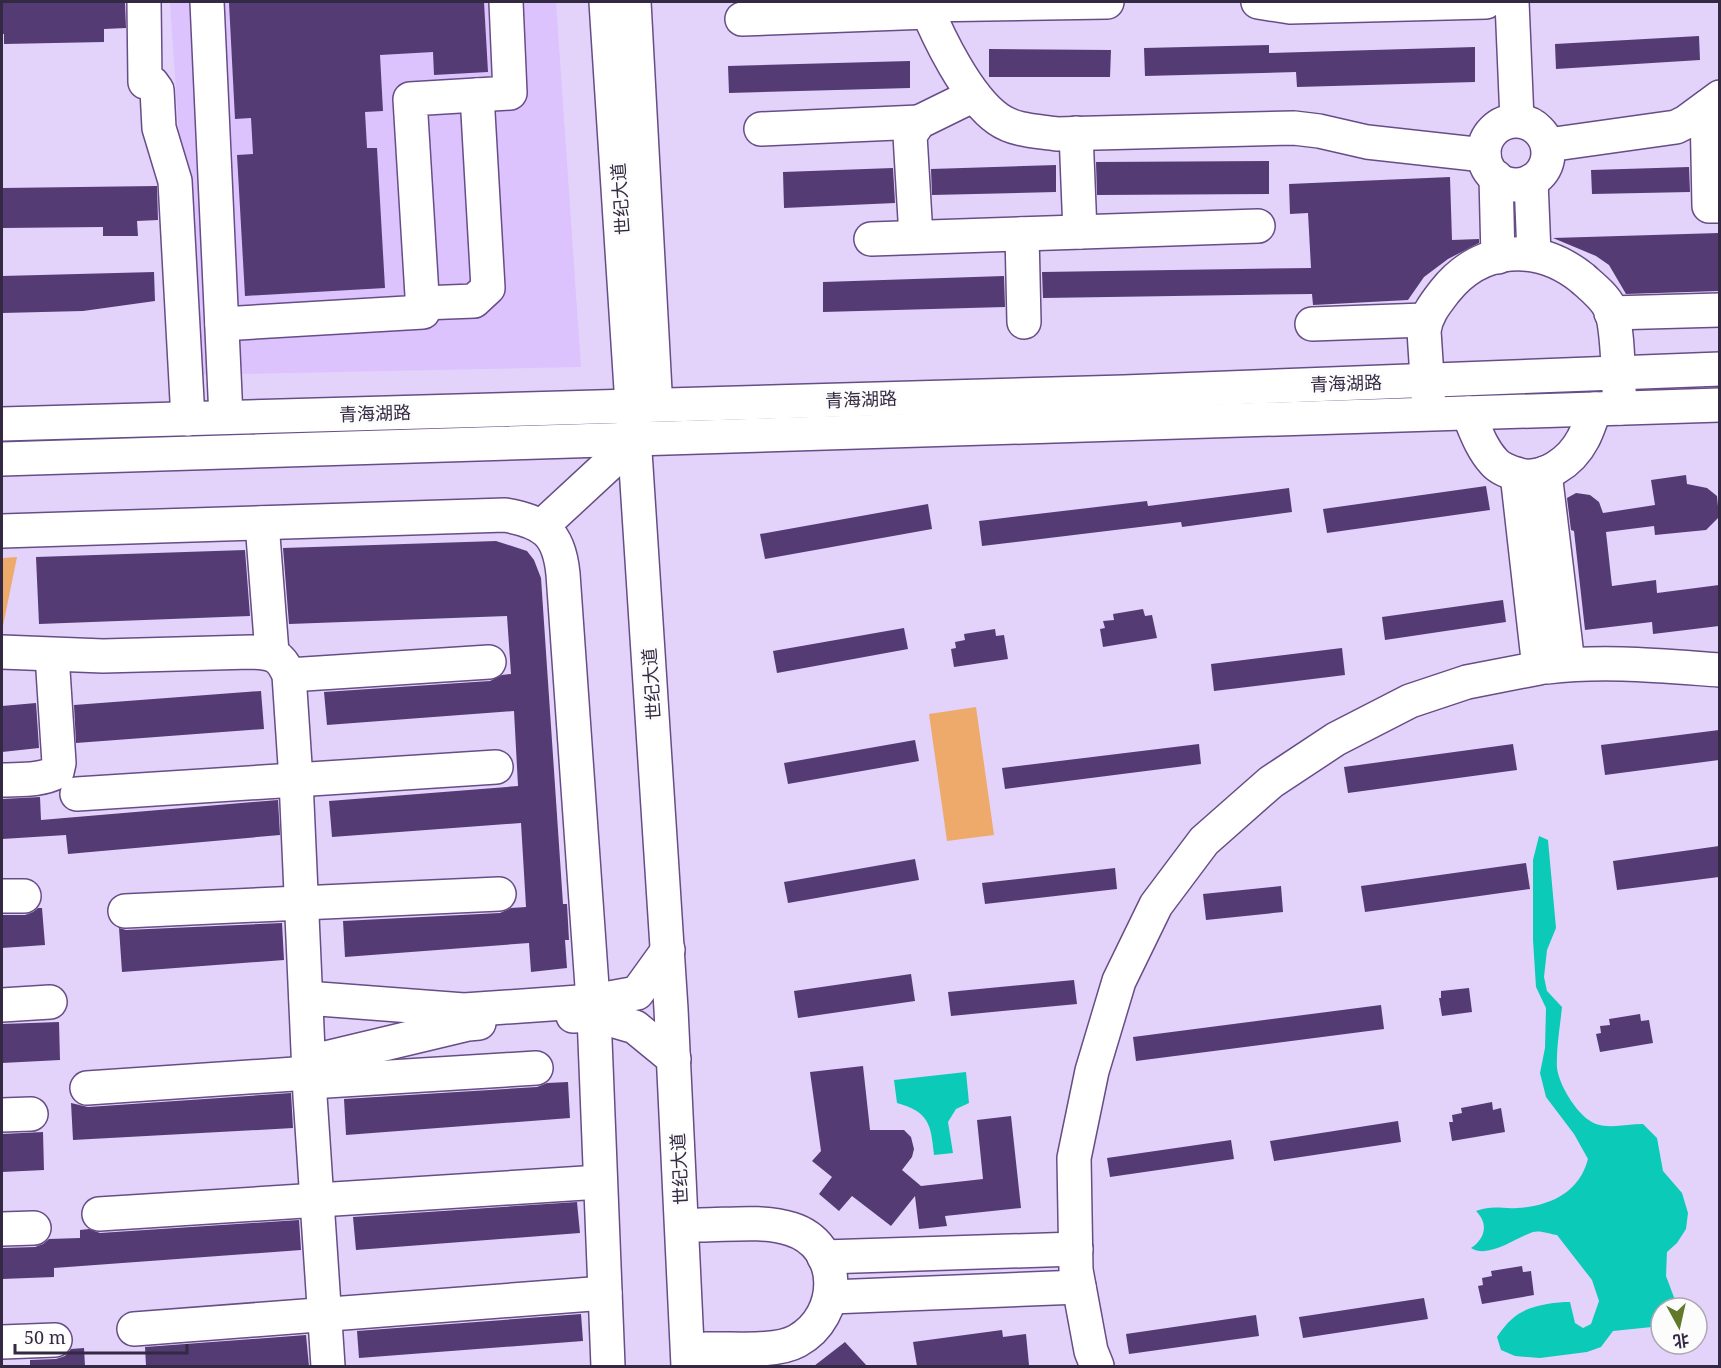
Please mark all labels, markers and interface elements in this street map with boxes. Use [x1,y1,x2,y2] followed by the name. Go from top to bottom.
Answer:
[606,162,634,236] street label: 世纪大道
[1310,370,1382,396] street label: 青海湖路
[825,386,897,412] street label: 青海湖路
[339,400,411,426] street label: 青海湖路
[637,647,665,721] street label: 世纪大道
[665,1132,693,1206] street label: 世纪大道
[1649,1296,1709,1356] north arrow
[15,1317,188,1355] scale bar
[24,1325,66,1349] text: 50 m
[1672,1329,1691,1353] text: 北

